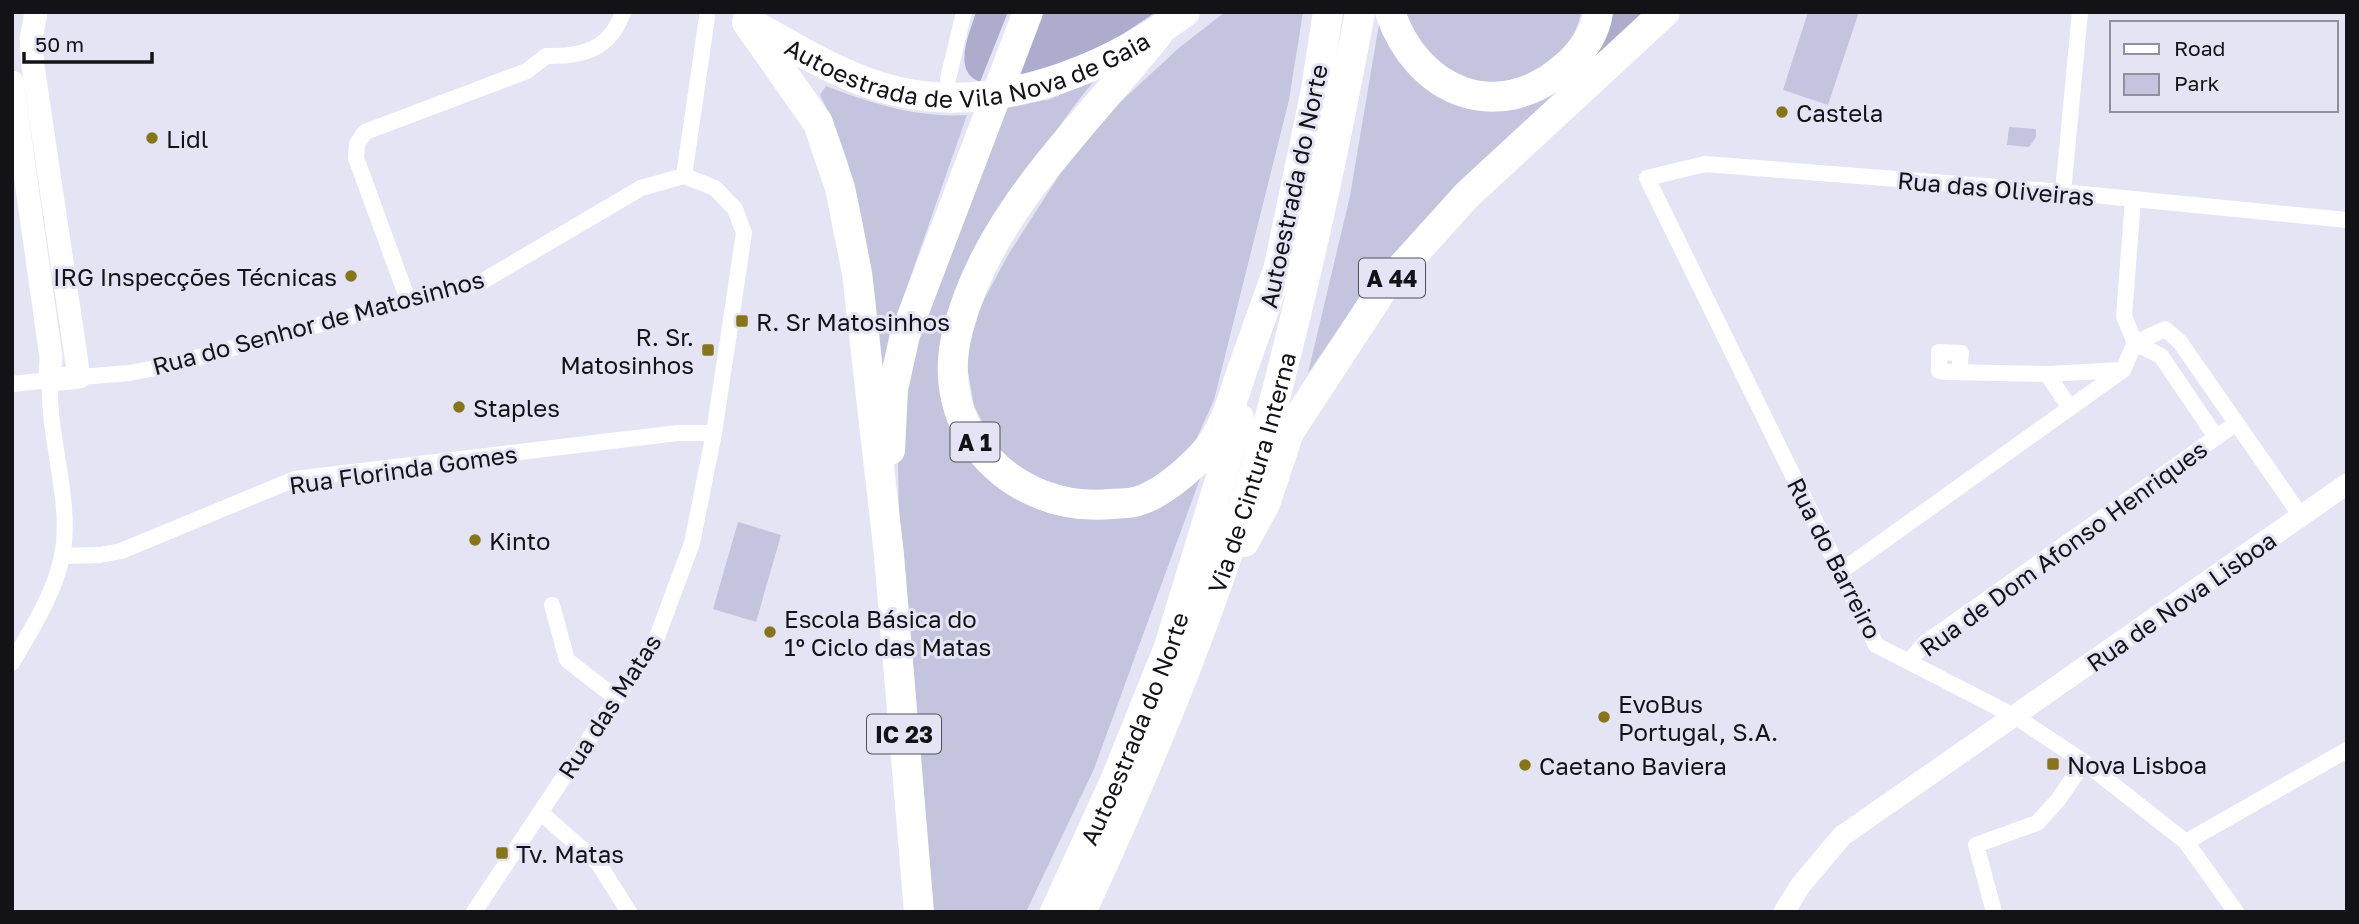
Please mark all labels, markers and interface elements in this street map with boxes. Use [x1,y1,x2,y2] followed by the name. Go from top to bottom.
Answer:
[776,17,1158,53] street label: Autoestrada de Vila Nova de Gaia
[24,21,152,65] scale bar
[2110,21,2338,112] legend
[781,25,1154,112] text: Autoestrada de Vila Nova de Gaia
[35,31,84,57] text: 50 m
[2174,35,2225,61] text: Road
[1253,61,1333,311] street label: Autoestrada do Norte
[2174,70,2220,96] text: Park
[1796,98,1883,127] place label: Castela
[1774,104,1790,120] marker: Castela
[166,124,209,153] place label: Lidl
[144,130,160,146] marker: Lidl
[1896,165,2096,211] street label: Rua das Oliveiras
[1359,258,1425,298] road number: A 44
[53,262,337,291] place label: IRG Inspecções Técnicas
[149,264,487,380] street label: Rua do Senhor de Matosinhos
[343,268,359,284] marker: IRG Inspecções Técnicas
[756,307,950,336] place label: R. Sr Matosinhos
[734,313,750,329] marker: R. Sr Matosinhos
[560,322,694,379] place label: R. Sr. Matosinhos
[700,342,716,358] marker: R. Sr. Matosinhos
[1201,349,1301,597] street label: Via de Cintura Interna
[473,393,560,422] place label: Staples
[451,399,467,415] marker: Staples
[950,422,1000,462] road number: A 1
[1914,434,2212,662] street label: Rua de Dom Afonso Henriques
[287,439,519,499] street label: Rua Florinda Gomes
[1782,473,1888,643] street label: Rua do Barreiro
[2081,525,2281,677] street label: Rua de Nova Lisboa
[489,526,551,555] place label: Kinto
[467,532,483,548] marker: Kinto
[784,604,991,661] place label: Escola Básica do 1º Ciclo das Matas
[1073,609,1193,849] street label: Autoestrada do Norte
[762,624,778,640] marker: Escola Básica do 1º Ciclo das Matas
[551,628,667,784] street label: Rua das Matas
[1618,689,1778,746] place label: EvoBus Portugal, S.A.
[1596,709,1612,725] marker: EvoBus Portugal, S.A.
[867,714,941,754] road number: IC 23
[2067,750,2207,779] place label: Nova Lisboa
[1539,751,1727,780] place label: Caetano Baviera
[2045,756,2061,772] marker: Nova Lisboa
[1517,757,1533,773] marker: Caetano Baviera
[516,839,624,868] place label: Tv. Matas
[494,845,510,861] marker: Tv. Matas

